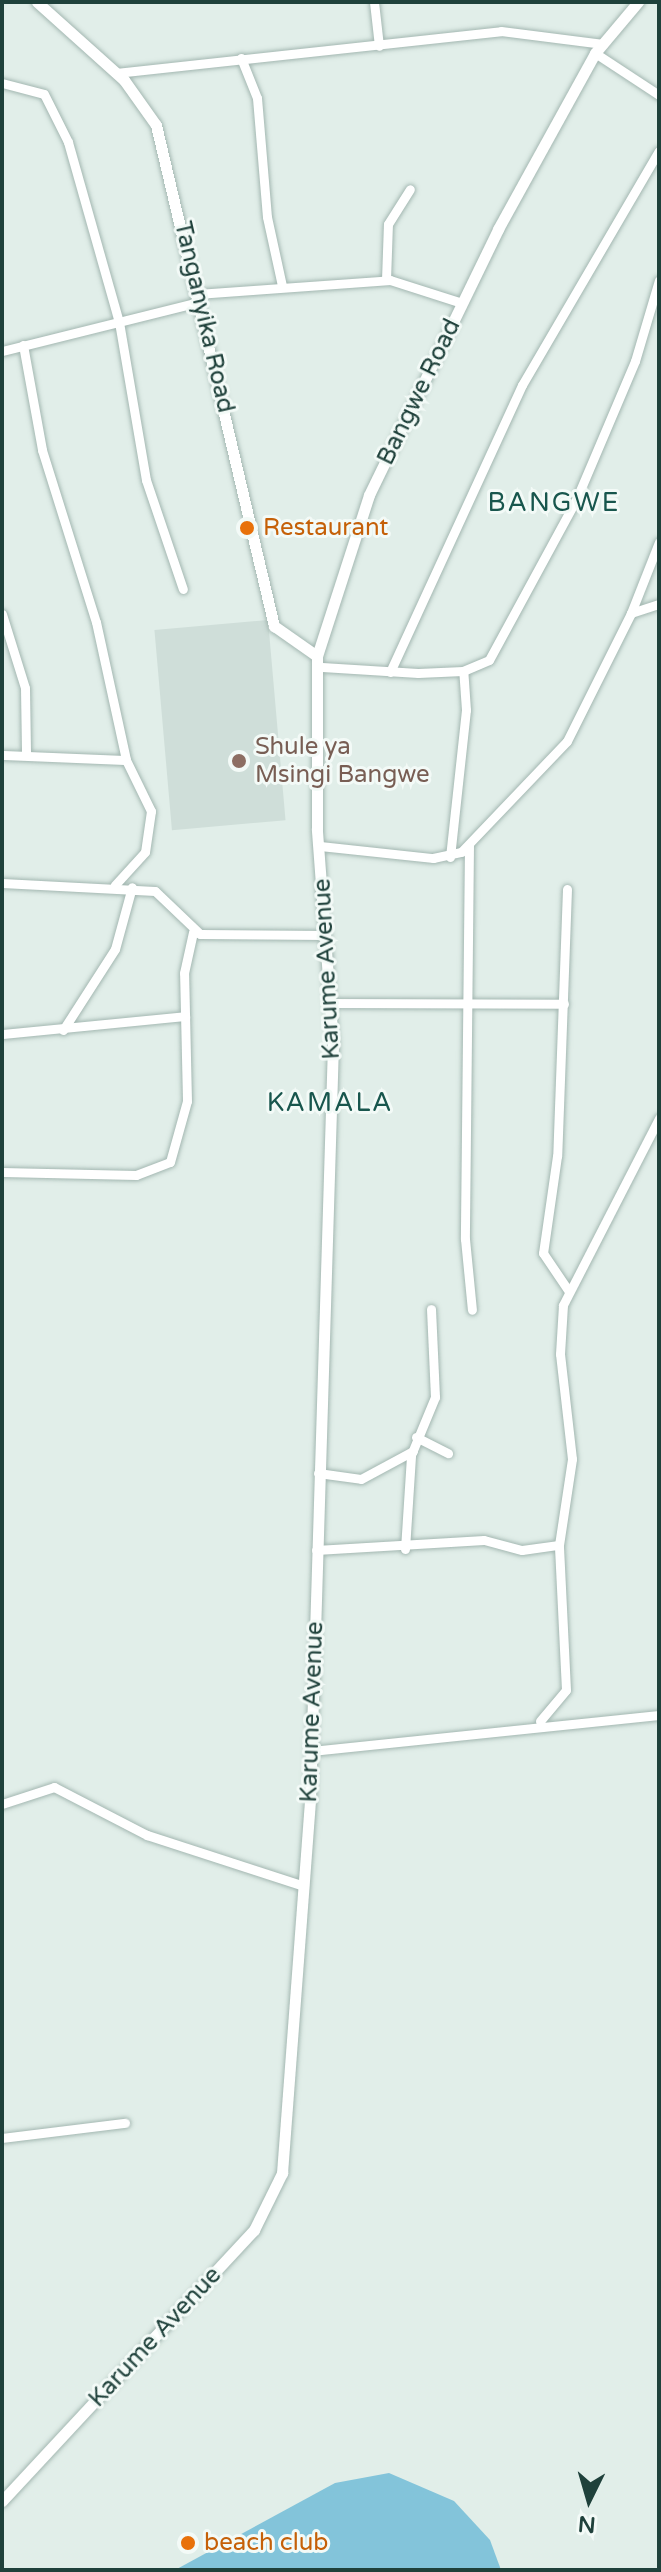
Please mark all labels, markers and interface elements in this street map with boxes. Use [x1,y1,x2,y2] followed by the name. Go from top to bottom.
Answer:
[168,218,240,416] street label: Tanganyika Road
[371,314,467,470] street label: Bangwe Road
[488,487,620,519] district label: BANGWE
[263,514,388,542] place label: Restaurant
[238,519,256,537] marker: Restaurant
[255,733,430,789] place label: Shule ya Msingi Bangwe
[230,752,248,770] marker: Shule ya Msingi Bangwe
[308,878,346,1060] street label: Karume Avenue
[267,1087,393,1119] district label: KAMALA
[294,1621,330,1803] street label: Karume Avenue
[83,2261,227,2413] street label: Karume Avenue
[549,2460,629,2540] north arrow
[577,2510,597,2538] text: N
[204,2529,328,2557] place label: beach club
[179,2534,197,2552] marker: beach club

